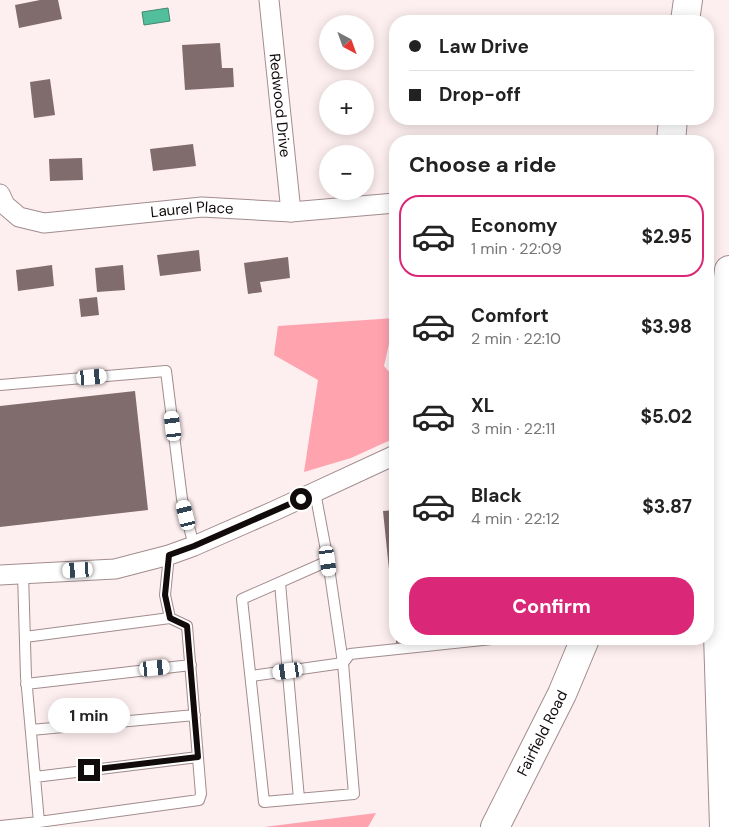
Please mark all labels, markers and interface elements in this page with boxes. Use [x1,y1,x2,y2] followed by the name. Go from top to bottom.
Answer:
[319,15,374,70] north arrow
[319,15,374,200] map controls
[439,34,529,59] text: Law Drive
[265,53,295,158] street label: Redwood Drive
[319,80,374,135] button: +
[439,82,521,107] text: Drop-off
[319,145,374,200] button: −
[409,150,557,179] text: Choose a ride
[150,197,234,222] street label: Laurel Place
[471,213,558,238] text: Economy
[411,214,456,259] icon: car
[641,224,692,249] text: $2.95
[471,238,562,259] text: 1 min · 22:09
[471,303,549,328] text: Comfort
[411,304,456,349] icon: car
[641,314,692,339] text: $3.98
[471,328,561,349] text: 2 min · 22:10
[76,368,107,386] car
[471,393,494,418] text: XL
[411,394,456,439] icon: car
[640,404,692,429] text: $5.02
[163,410,182,442] car
[471,418,555,439] text: 3 min · 22:11
[471,483,522,508] text: Black
[411,484,456,529] icon: car
[290,488,312,510] route start
[642,494,692,519] text: $3.87
[175,499,196,531] car
[471,508,560,529] text: 4 min · 22:12
[318,545,337,577] car
[62,562,93,578] car
[409,577,694,635] button: Confirm
[139,659,170,677] car
[272,661,303,681] car
[512,687,572,780] street label: Fairfield Road
[48,698,130,732] callout: 1 min
[70,705,108,726] text: 1 min
[78,759,100,781] route end

